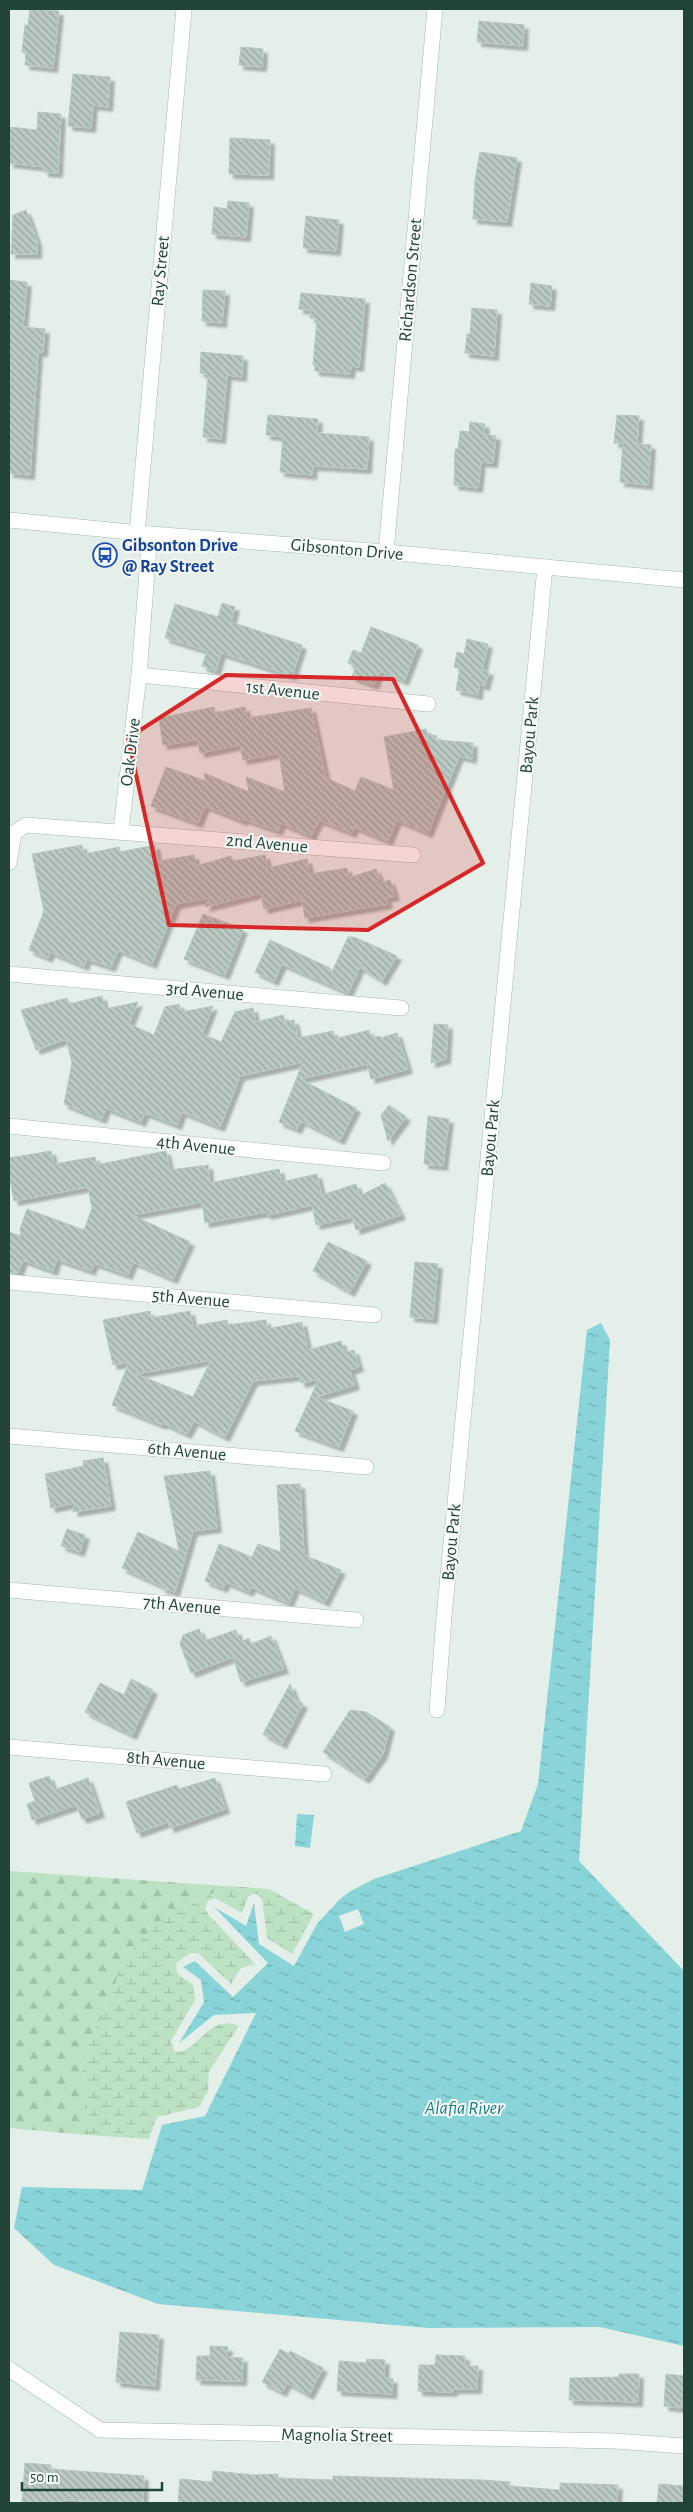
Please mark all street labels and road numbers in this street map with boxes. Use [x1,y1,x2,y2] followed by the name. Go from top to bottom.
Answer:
[397,217,425,343] street label: Richardson Street
[149,235,173,307] street label: Ray Street
[290,536,404,564] street label: Gibsonton Drive
[245,678,321,704] street label: 1st Avenue
[518,695,542,774] street label: Bayou Park
[118,717,144,787] street label: Oak Drive
[225,831,309,857] street label: 2nd Avenue
[165,980,245,1004] street label: 3rd Avenue
[479,1098,503,1177] street label: Bayou Park
[156,1133,236,1159] street label: 4th Avenue
[151,1287,231,1311] street label: 5th Avenue
[147,1440,227,1464] street label: 6th Avenue
[440,1502,464,1581] street label: Bayou Park
[142,1594,222,1618] street label: 7th Avenue
[126,1749,206,1773] street label: 8th Avenue
[281,2426,393,2446] street label: Magnolia Street

